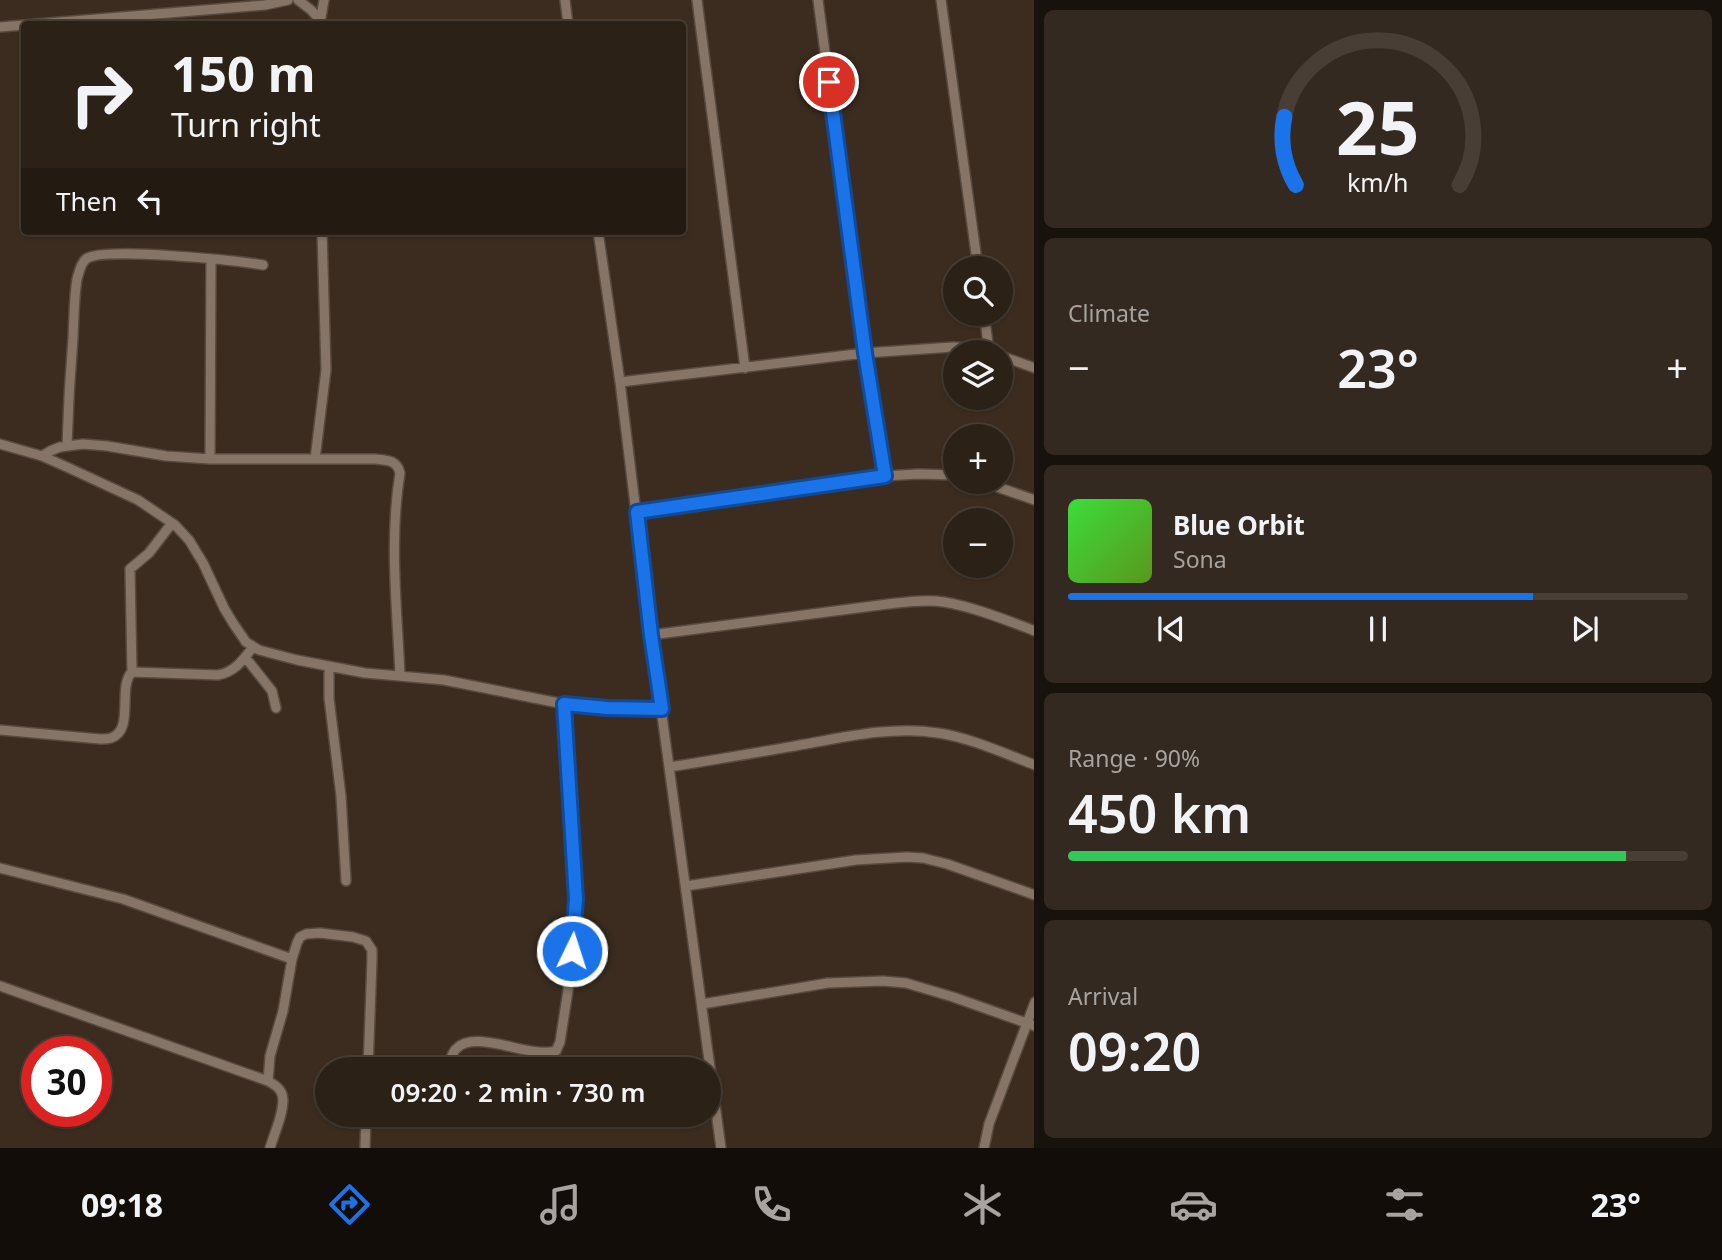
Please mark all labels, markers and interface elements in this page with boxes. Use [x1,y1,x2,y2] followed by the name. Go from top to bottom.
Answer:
[171,40,316,106] text: 150 m
[56,49,147,140] icon: right
[799,52,859,112] pin
[810,63,848,101] icon: arrive
[1336,77,1420,176] text: 25
[171,103,321,146] text: Turn right
[1347,165,1409,199] text: km/h
[131,182,169,220] icon: left
[56,183,117,219] text: Then
[943,256,1013,578] map controls
[943,256,1013,326] button: search
[1068,297,1150,329] text: Climate
[1337,332,1419,403] text: 23°
[943,340,1013,410] button: layers
[1068,341,1090,393] text: −
[1666,341,1688,393] text: +
[943,424,1013,494] button: +
[1173,507,1305,543] text: Blue Orbit
[943,508,1013,578] button: −
[1173,543,1227,575] text: Sona
[1152,610,1190,648] icon: previous
[1359,610,1397,648] icon: pause
[1566,610,1604,648] icon: next
[1068,742,1200,774] text: Range · 90%
[1068,777,1251,848] text: 450 km
[535,914,609,988] position arrow
[1068,980,1138,1012] text: Arrival
[1068,1015,1201,1086] text: 09:20
[21,1036,112,1127] speed limit sign: 30
[391,1074,645,1110] text: 09:20 · 2 min · 730 m
[325,1180,374,1229] icon: directions
[536,1180,585,1229] icon: music
[747,1180,796,1229] icon: phone
[958,1180,1007,1229] icon: climate
[1169,1180,1218,1229] icon: car
[1380,1180,1429,1229] icon: filters
[81,1183,163,1226] text: 09:18
[1591,1183,1641,1226] text: 23°

